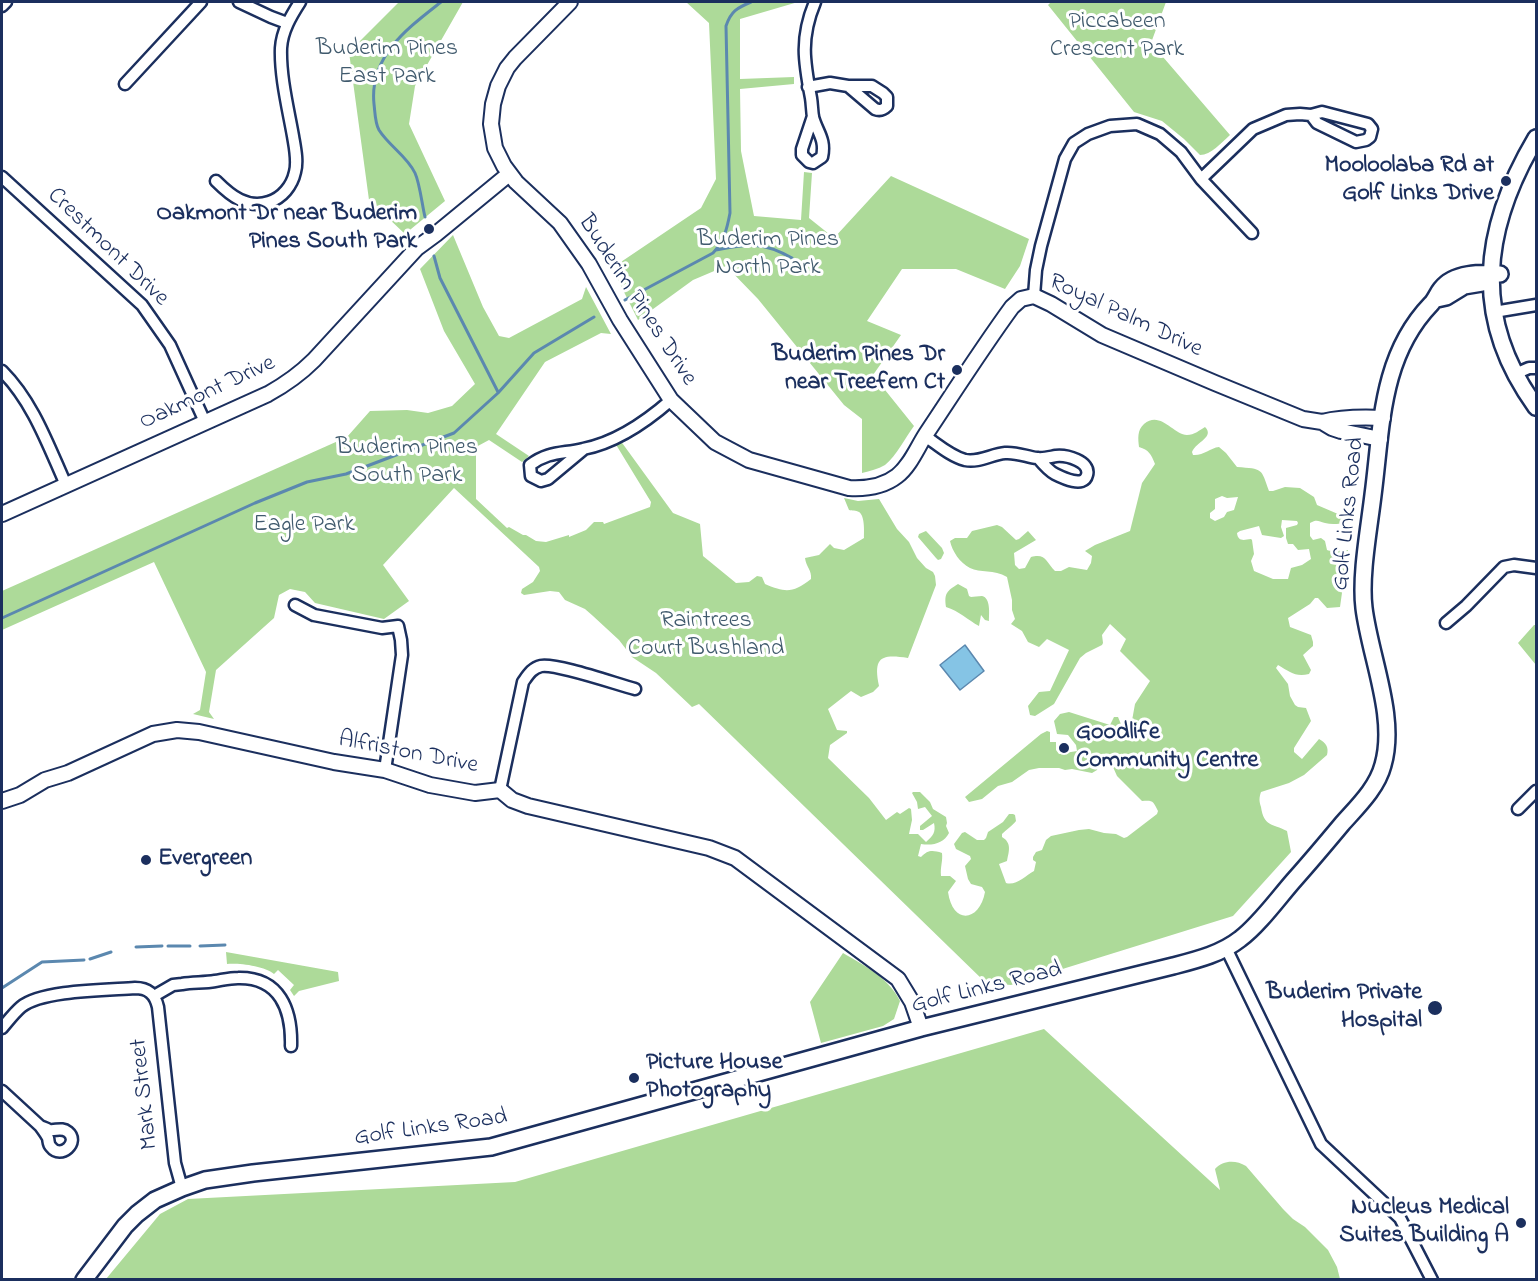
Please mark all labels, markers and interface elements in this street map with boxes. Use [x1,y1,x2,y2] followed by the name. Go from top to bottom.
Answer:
[1050,9,1184,65] park label: Piccabeen Crescent Park
[316,36,458,92] park label: Buderim Pines East Park
[1325,153,1494,209] place label: Mooloolaba Rd at Golf Links Drive
[1499,174,1513,188] marker: Mooloolaba Rd at Golf Links Drive
[40,182,174,314] street label: Crestmont Drive
[156,201,417,257] place label: Oakmont Dr near Buderim Pines South Park
[570,210,702,392] street label: Buderim Pines Drive
[422,222,436,236] marker: Oakmont Dr near Buderim Pines South Park
[697,227,839,283] park label: Buderim Pines North Park
[1044,269,1206,365] street label: Royal Palm Drive
[772,342,945,398] place label: Buderim Pines Dr near Treefern Ct
[136,350,280,438] street label: Oakmont Drive
[950,363,964,377] marker: Buderim Pines Dr near Treefern Ct
[336,435,478,491] park label: Buderim Pines South Park
[1328,436,1372,592] street label: Golf Links Road
[253,512,355,540] park label: Eagle Park
[628,608,784,664] park label: Raintrees Court Bushland
[1076,720,1258,776] place label: Goodlife Community Centre
[336,726,480,782] street label: Alfriston Drive
[1057,741,1071,755] marker: Goodlife Community Centre
[158,846,252,874] place label: Evergreen
[139,853,153,867] marker: Evergreen
[909,956,1065,1022] street label: Golf Links Road
[1266,980,1422,1036] place label: Buderim Private Hospital
[1426,999,1444,1017] marker: Buderim Private Hospital
[126,1037,166,1151] street label: Mark Street
[646,1050,782,1106] place label: Picture House Photography
[627,1071,641,1085] marker: Picture House Photography
[353,1104,509,1154] street label: Golf Links Road
[1339,1195,1509,1251] place label: Nucleus Medical Suites Building A
[1514,1216,1528,1230] marker: Nucleus Medical Suites Building A

